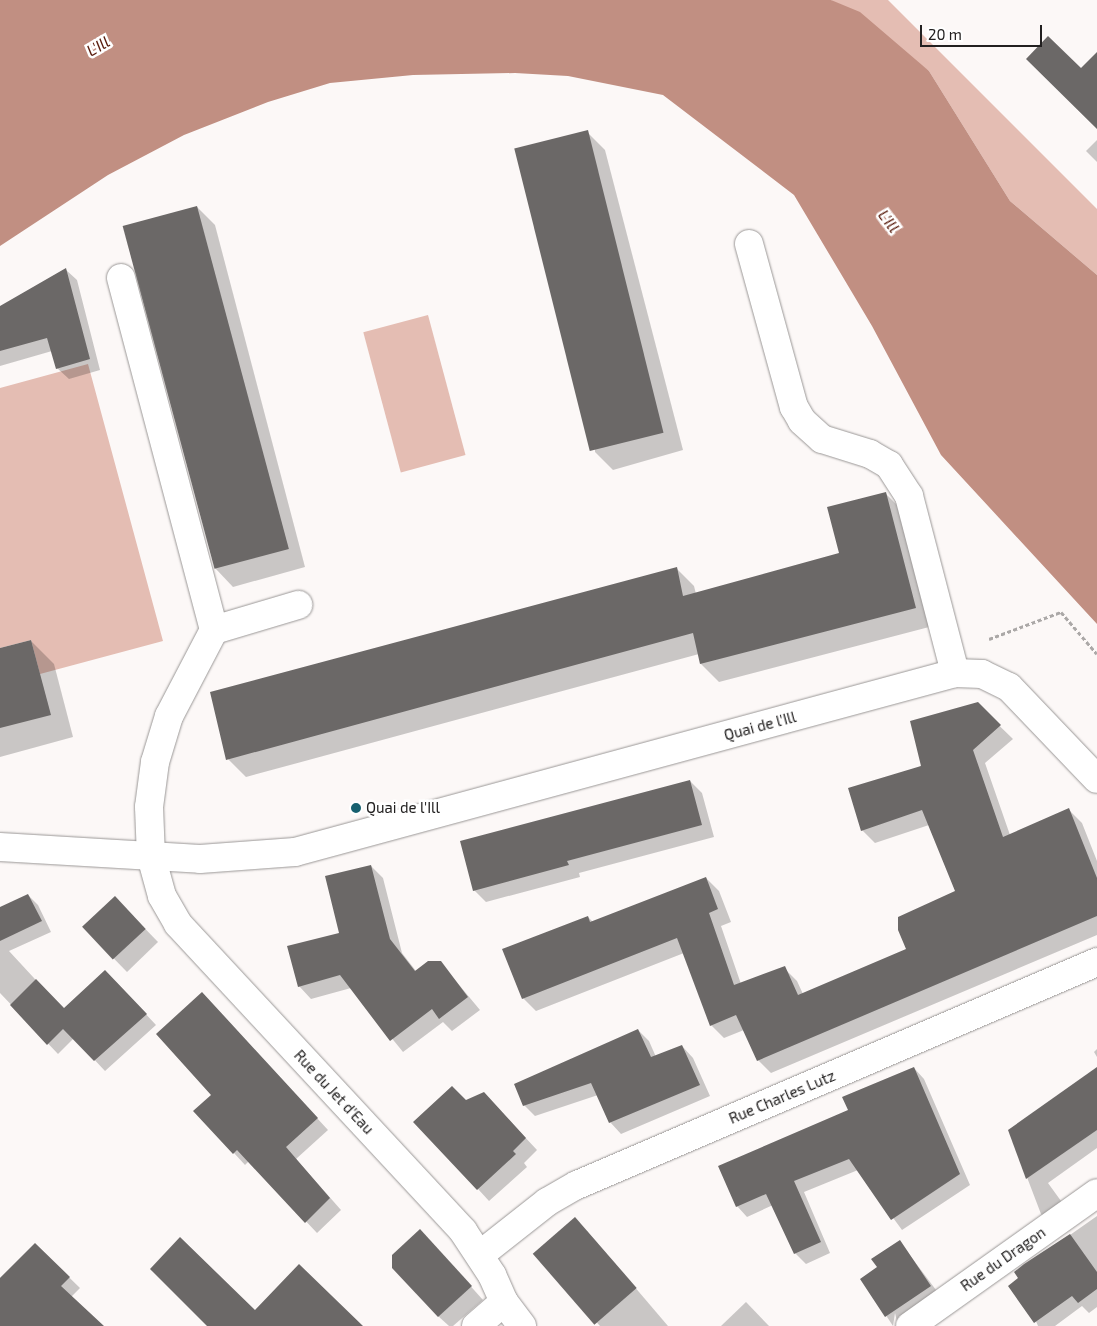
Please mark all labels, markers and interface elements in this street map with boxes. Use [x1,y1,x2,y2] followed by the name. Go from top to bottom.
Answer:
[922,15,1044,47] scale bar
[928,25,962,43] text: 20 m
[83,32,113,60] water label: L'Ill
[874,206,904,236] water label: L'Ill
[722,708,798,744] street label: Quai de l'Ill
[366,799,440,817] place label: Quai de l'Ill
[350,802,362,814] marker: Quai de l'Ill
[290,1046,378,1138] street label: Rue du Jet d'Eau
[726,1066,838,1128] street label: Rue Charles Lutz
[957,1223,1049,1295] street label: Rue du Dragon

